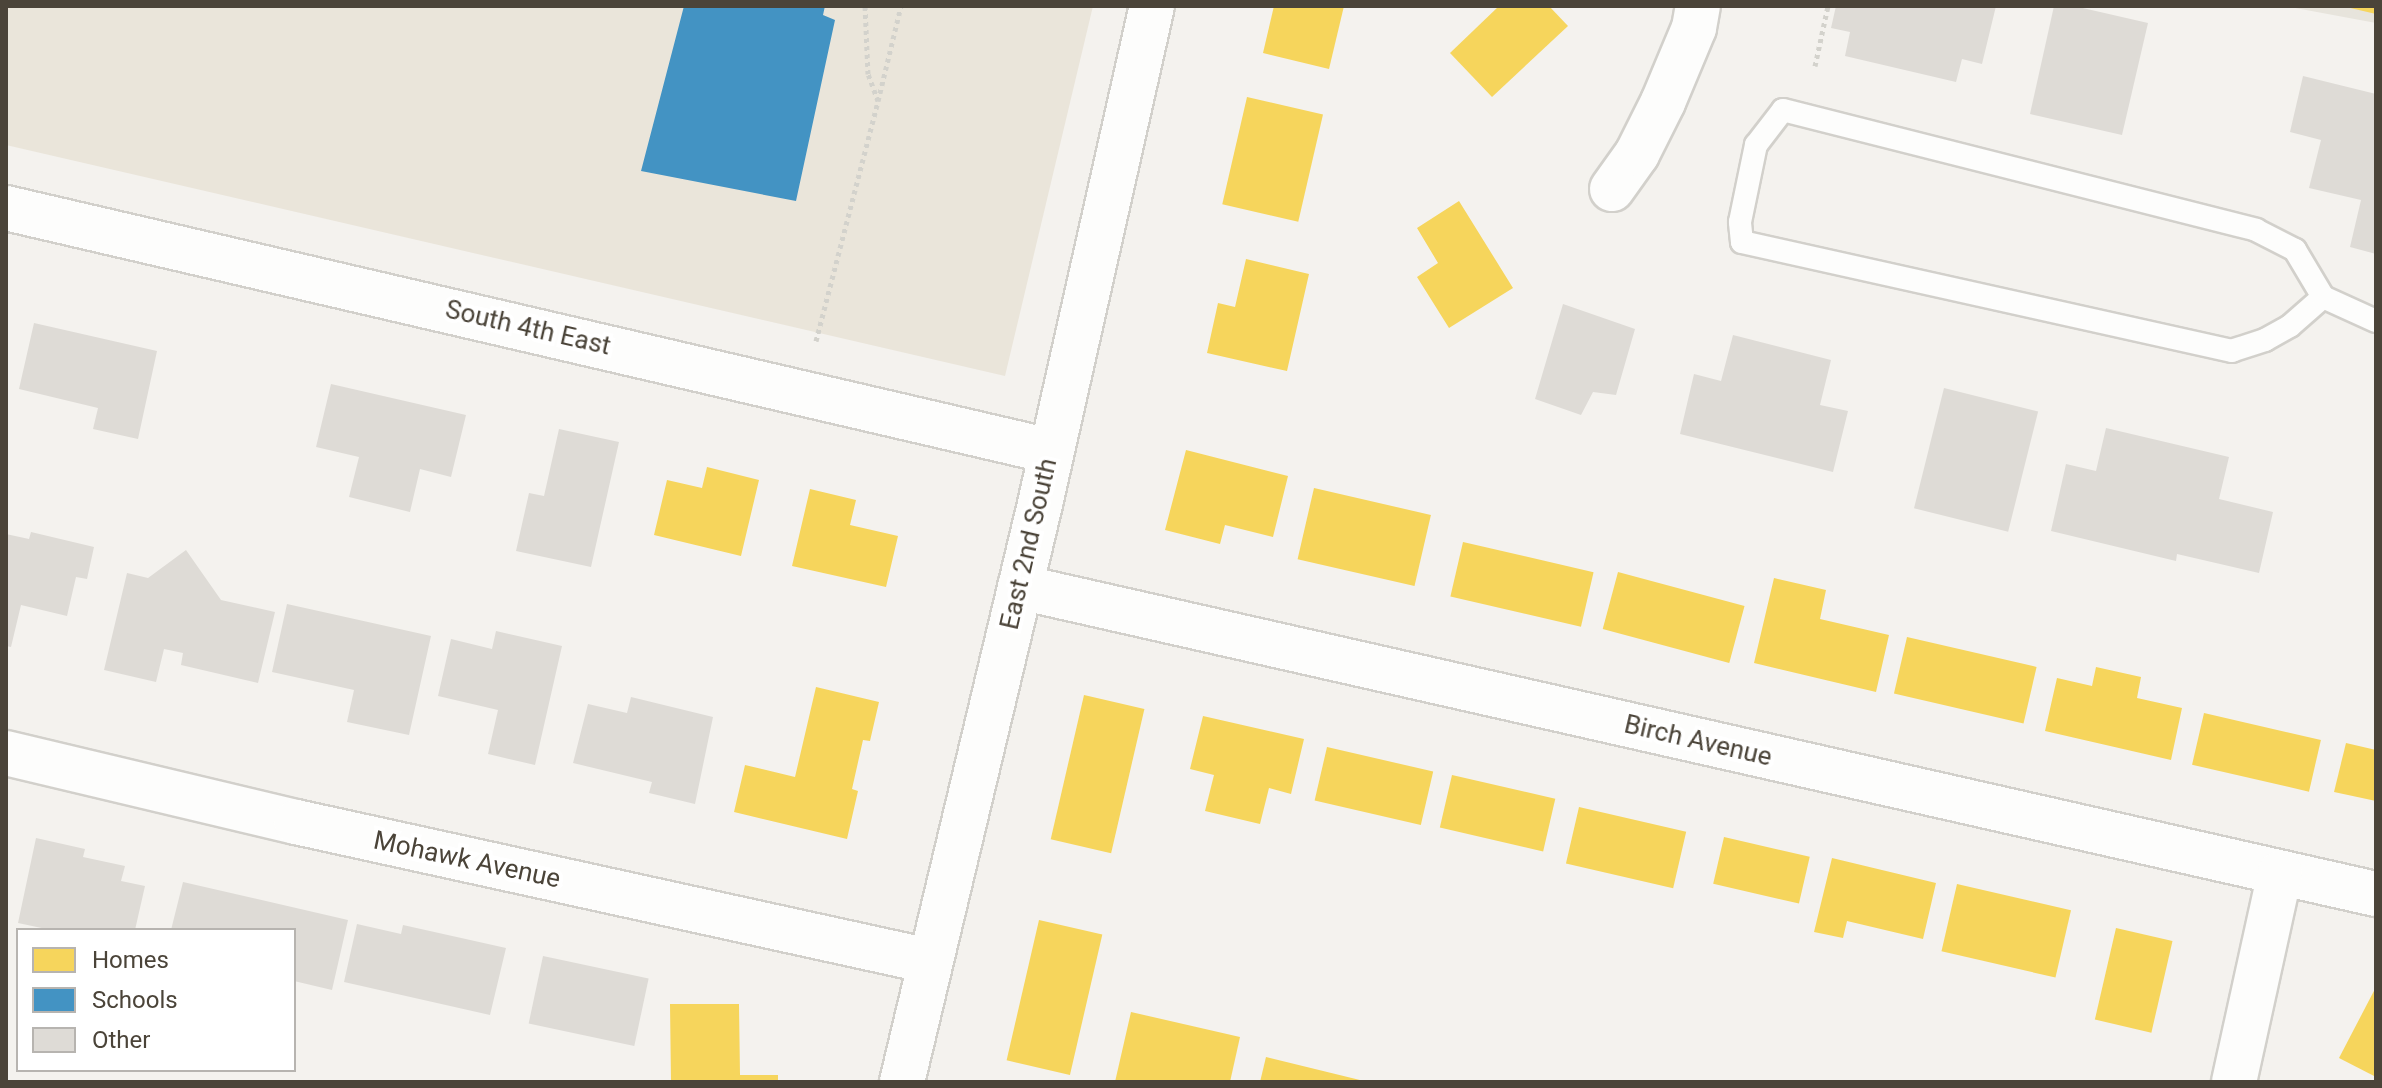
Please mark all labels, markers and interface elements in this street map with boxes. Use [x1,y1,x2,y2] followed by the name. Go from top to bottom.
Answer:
[442,294,614,362] street label: South 4th East
[994,455,1064,633] street label: East 2nd South
[1621,709,1775,773] street label: Birch Avenue
[371,825,563,895] street label: Mohawk Avenue
[16,928,296,1072] legend
[92,946,169,974] text: Homes
[92,986,178,1014] text: Schools
[92,1026,150,1054] text: Other

